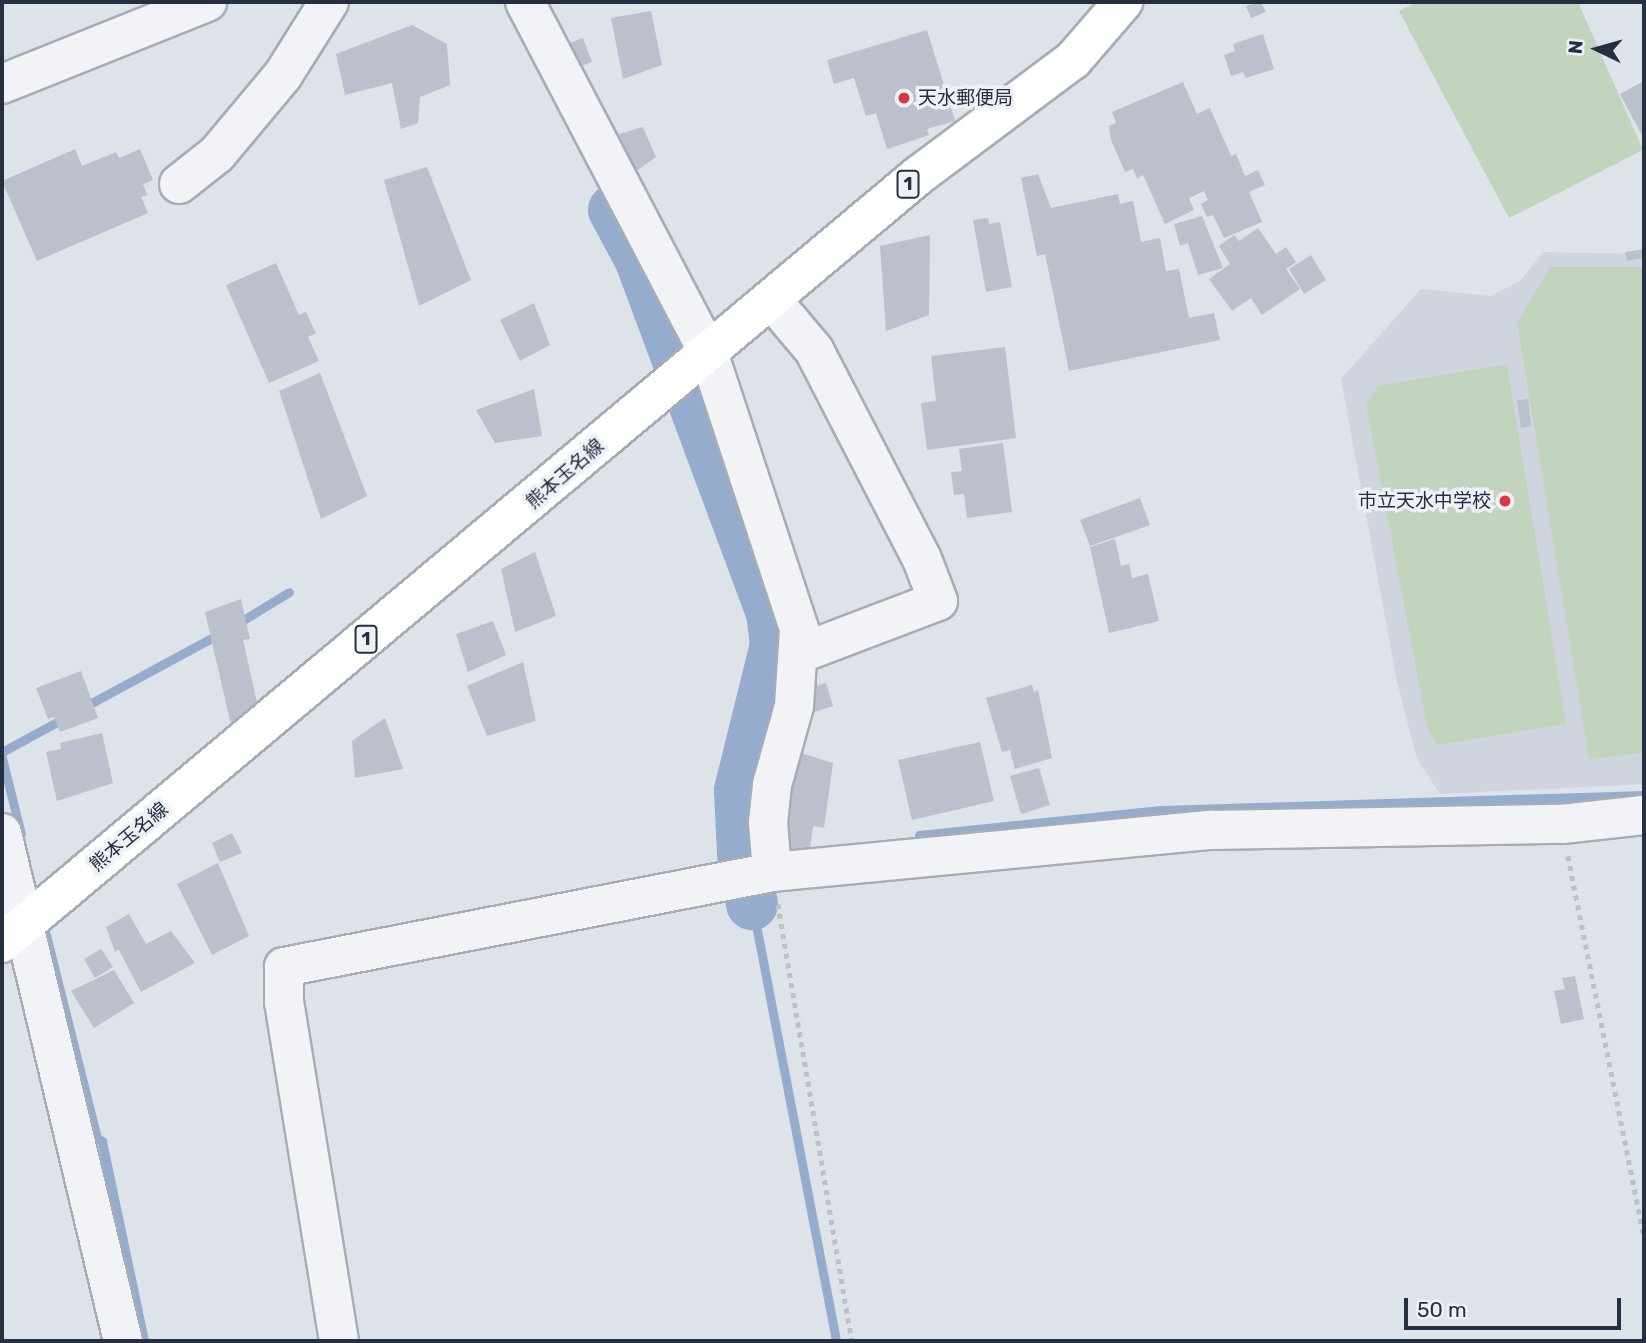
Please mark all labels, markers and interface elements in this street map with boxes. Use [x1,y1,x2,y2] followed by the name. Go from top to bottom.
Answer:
[1562,14,1632,84] north arrow
[1564,39,1588,55] text: N
[918,87,1013,109] place label: 天水郵便局
[896,90,912,106] marker: 天水郵便局
[896,169,920,198] road number: 1
[522,434,608,514] street label: 熊本玉名線
[1358,490,1491,512] place label: 市立天水中学校
[1497,493,1513,509] marker: 市立天水中学校
[354,624,378,654] road number: 1
[85,798,173,876] street label: 熊本玉名線
[1408,1284,1625,1328] scale bar
[1417,1297,1467,1322] text: 50 m

